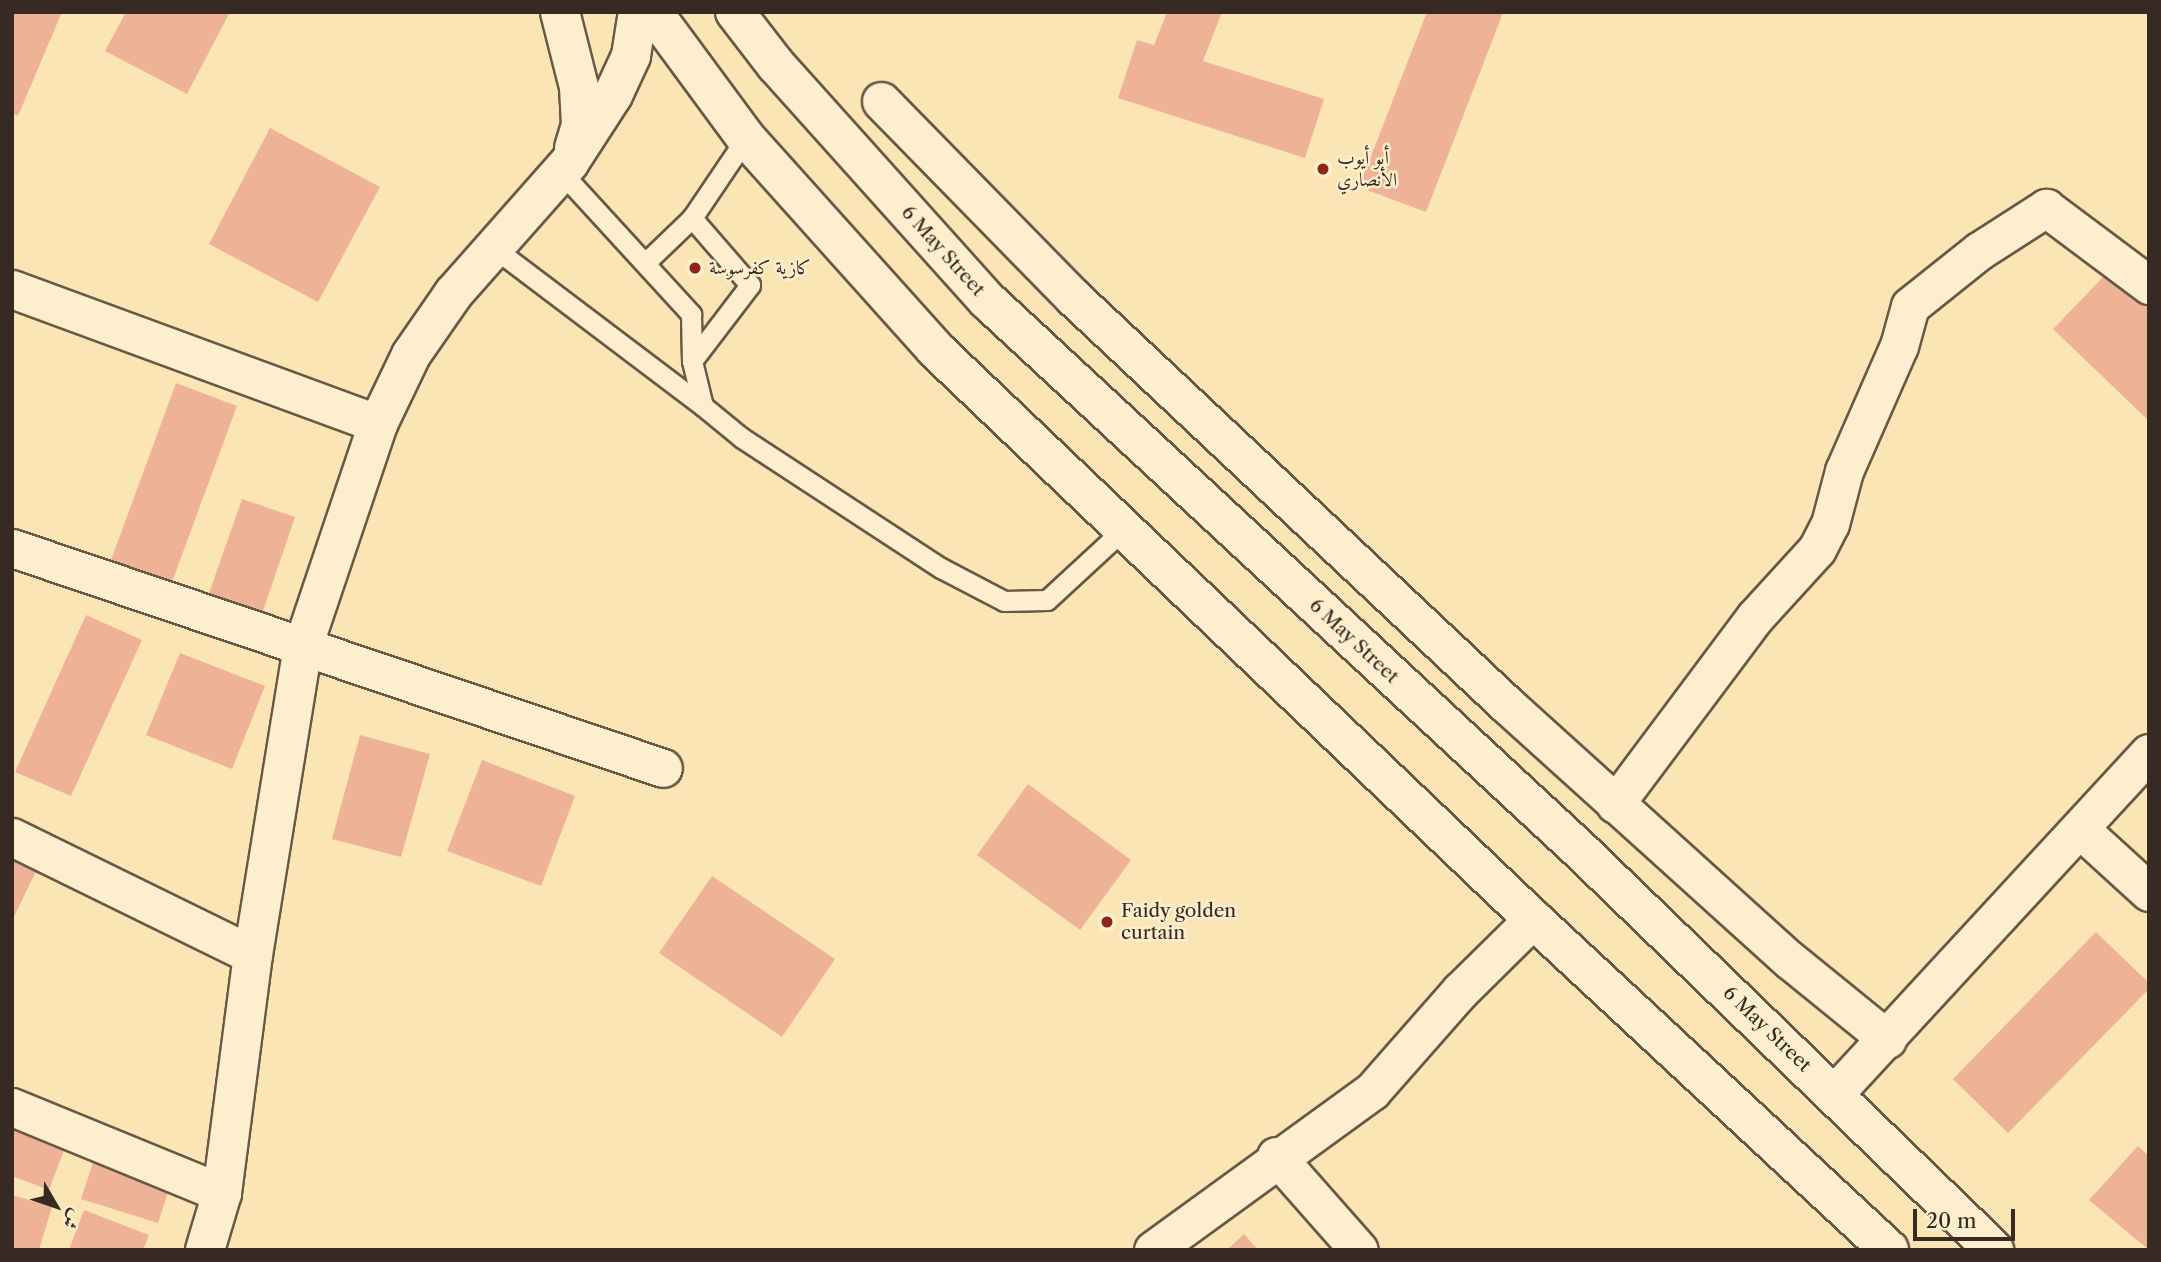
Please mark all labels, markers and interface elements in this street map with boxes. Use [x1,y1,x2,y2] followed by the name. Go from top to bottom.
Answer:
[1337,147,1397,191] place label: أبو أيوب الأنصاري
[1315,161,1331,177] marker: أبو أيوب الأنصاري
[896,201,990,301] street label: 6 May Street
[709,257,811,279] place label: كازية كفرسوسة
[687,260,703,276] marker: كازية كفرسوسة
[1304,594,1404,688] street label: 6 May Street
[1121,900,1237,944] place label: Faidy golden curtain
[1099,914,1115,930] marker: Faidy golden curtain
[1718,981,1816,1077] street label: 6 May Street
[21,1171,91,1241] north arrow
[1916,1196,2018,1240] scale bar
[58,1205,88,1234] text: ش
[1926,1208,1977,1233] text: 20 m

